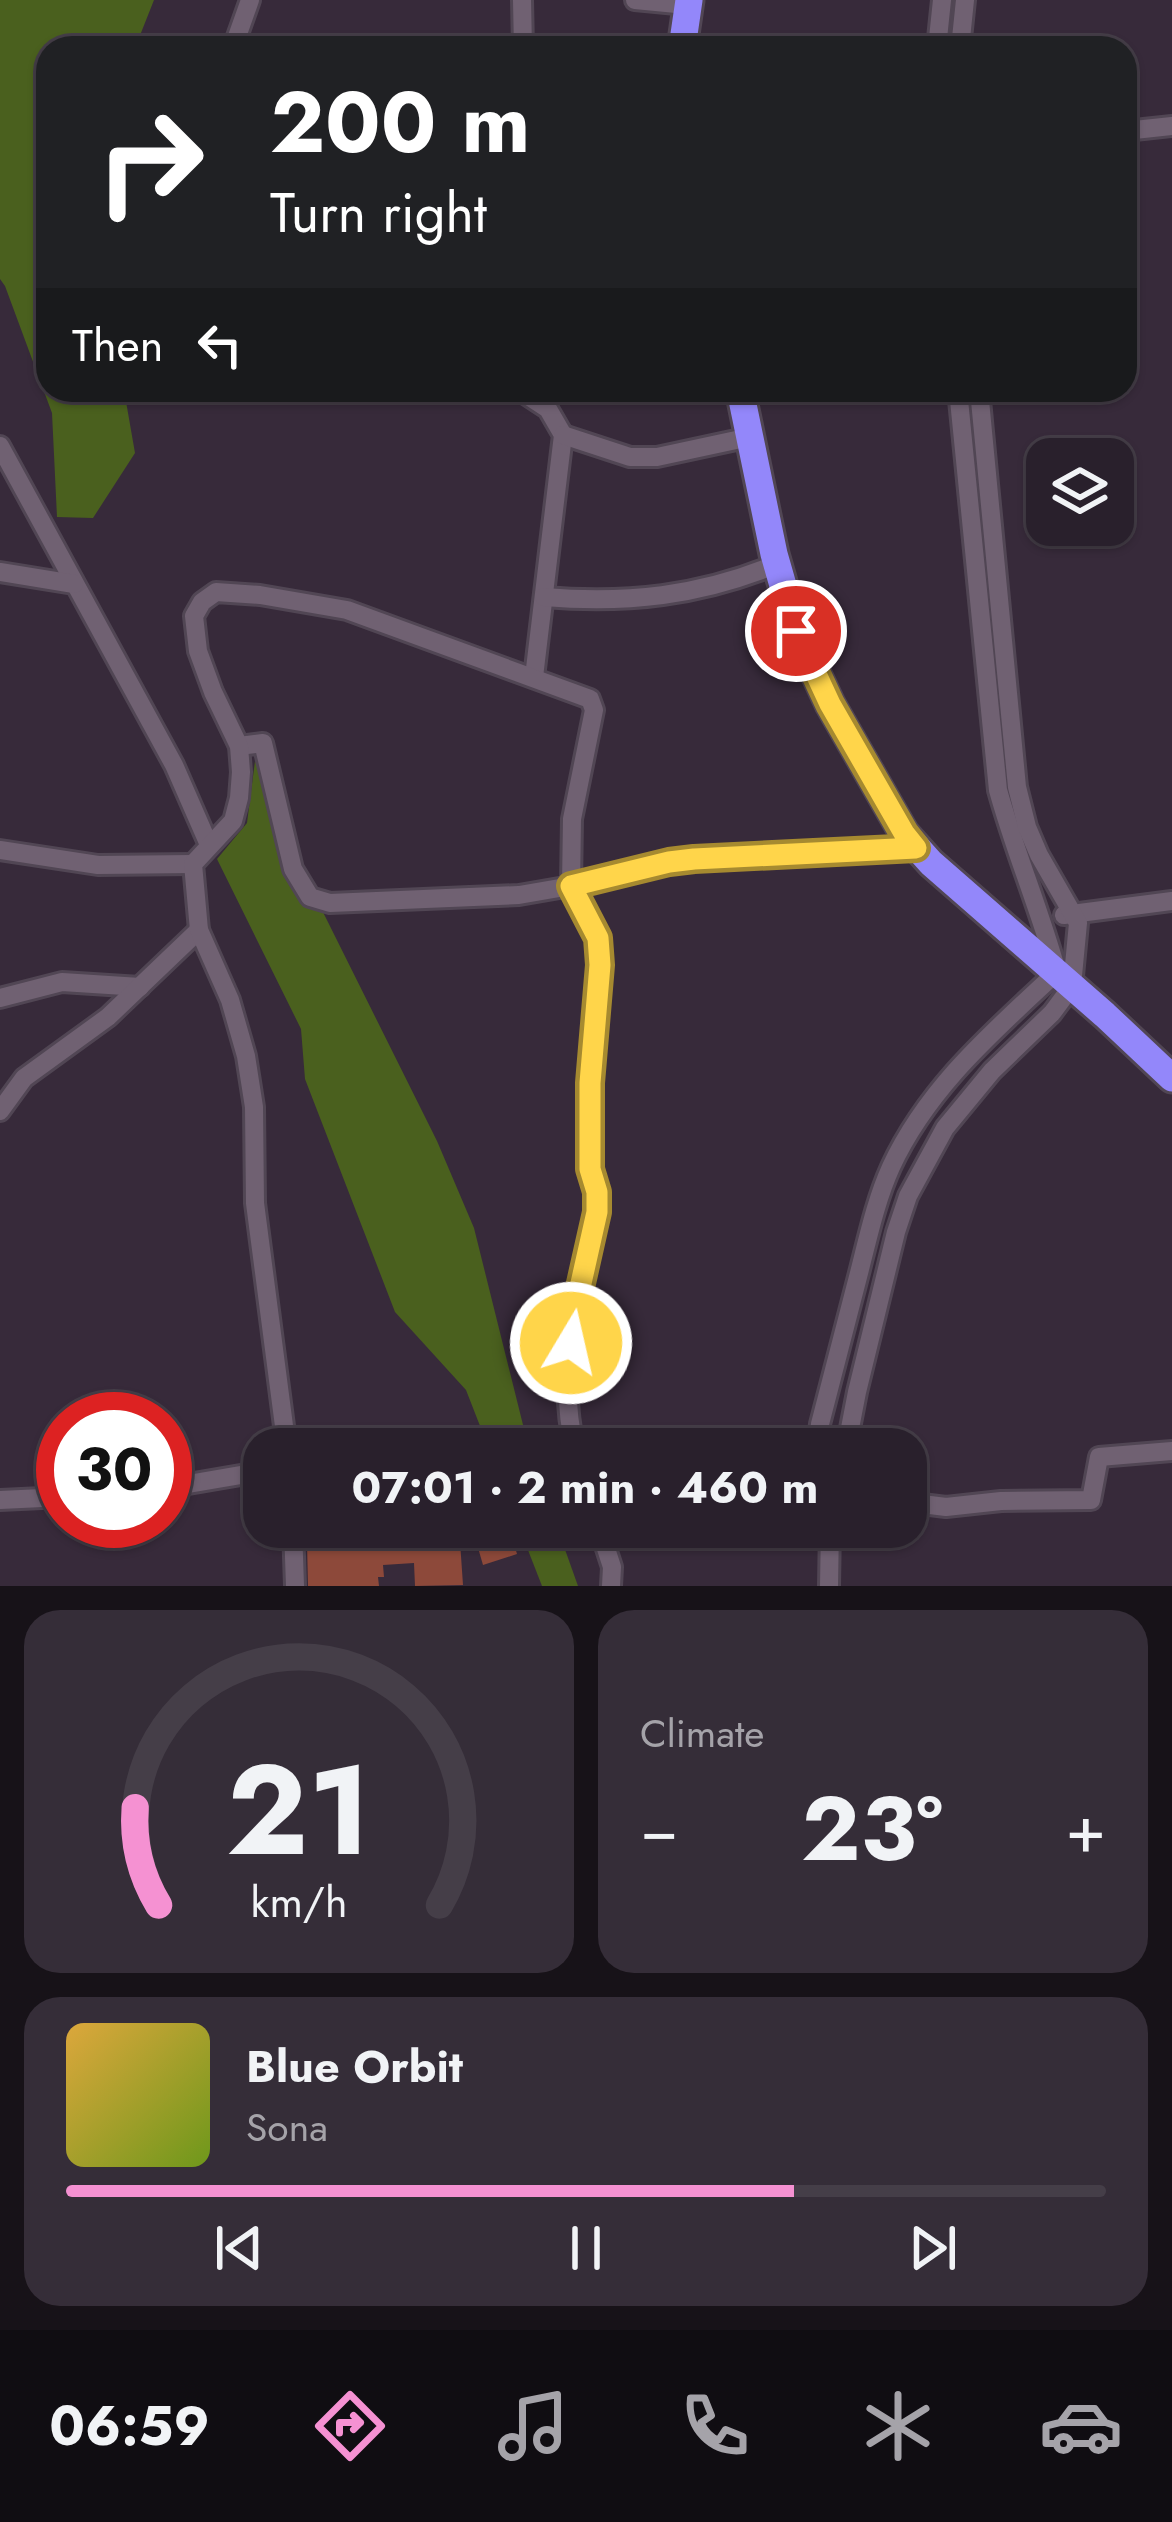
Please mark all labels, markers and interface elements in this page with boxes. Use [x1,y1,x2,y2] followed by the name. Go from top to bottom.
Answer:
[270,62,530,184] text: 200 m
[72,84,228,240] icon: right
[270,174,487,252] text: Turn right
[187,312,253,378] icon: left
[72,313,163,378] text: Then
[1026,438,1134,546] map controls
[1026,438,1134,546] button: layers
[745,580,847,682] pin
[763,598,829,664] icon: arrive
[508,1280,634,1406] position arrow
[36,1392,192,1548] speed limit sign: 30
[351,1455,819,1520] text: 07:01 · 2 min · 460 m
[640,1705,764,1762] text: Climate
[226,1720,372,1901] text: 21
[801,1764,943,1894] text: 23°
[640,1781,679,1877] text: −
[1065,1781,1106,1877] text: +
[251,1870,347,1932] text: km/h
[246,2034,463,2099] text: Blue Orbit
[246,2099,328,2156] text: Sona
[206,2215,272,2281] icon: previous
[553,2215,619,2281] icon: pause
[900,2215,966,2281] icon: next
[308,2384,392,2468] icon: directions
[491,2384,575,2468] icon: music
[673,2384,757,2468] icon: phone
[856,2384,940,2468] icon: climate
[1039,2384,1123,2468] icon: car
[49,2387,210,2465] text: 06:59

